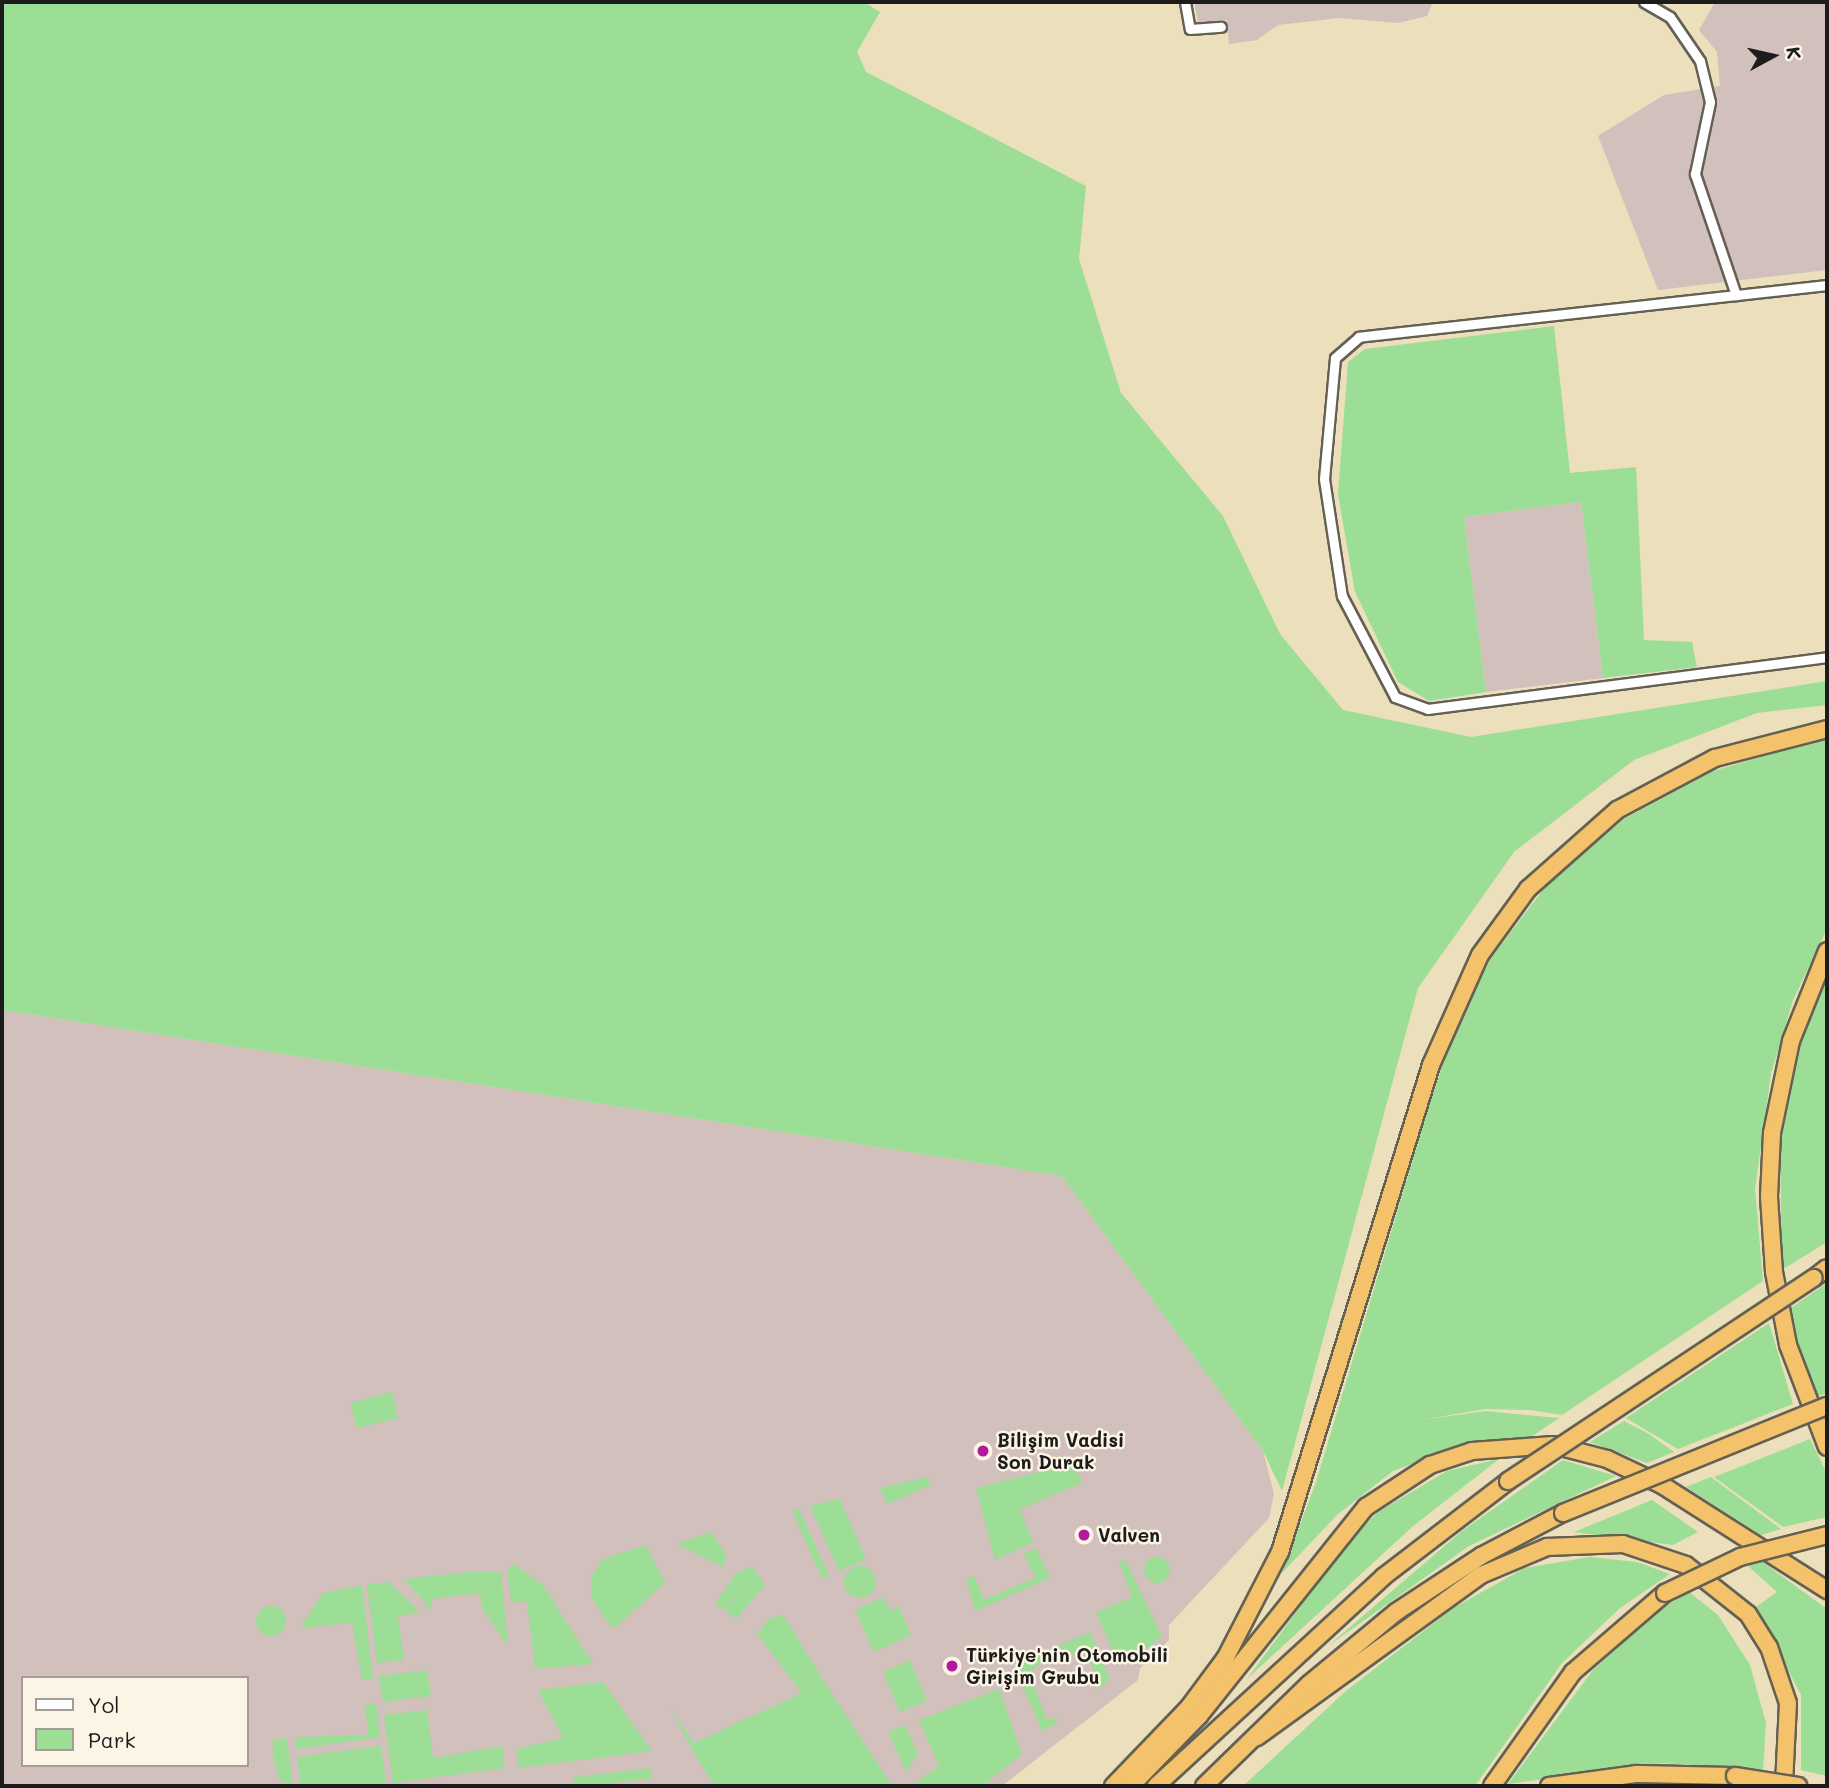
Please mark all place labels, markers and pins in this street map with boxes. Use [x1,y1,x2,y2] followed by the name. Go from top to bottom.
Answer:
[997,1429,1124,1473] place label: Bilişim Vadisi Son Durak
[975,1443,991,1459] marker: Bilişim Vadisi Son Durak
[1098,1524,1160,1546] place label: Valven
[1076,1527,1092,1543] marker: Valven
[966,1644,1169,1688] place label: Türkiye'nin Otomobili Girişim Grubu
[944,1658,960,1674] marker: Türkiye'nin Otomobili Girişim Grubu

